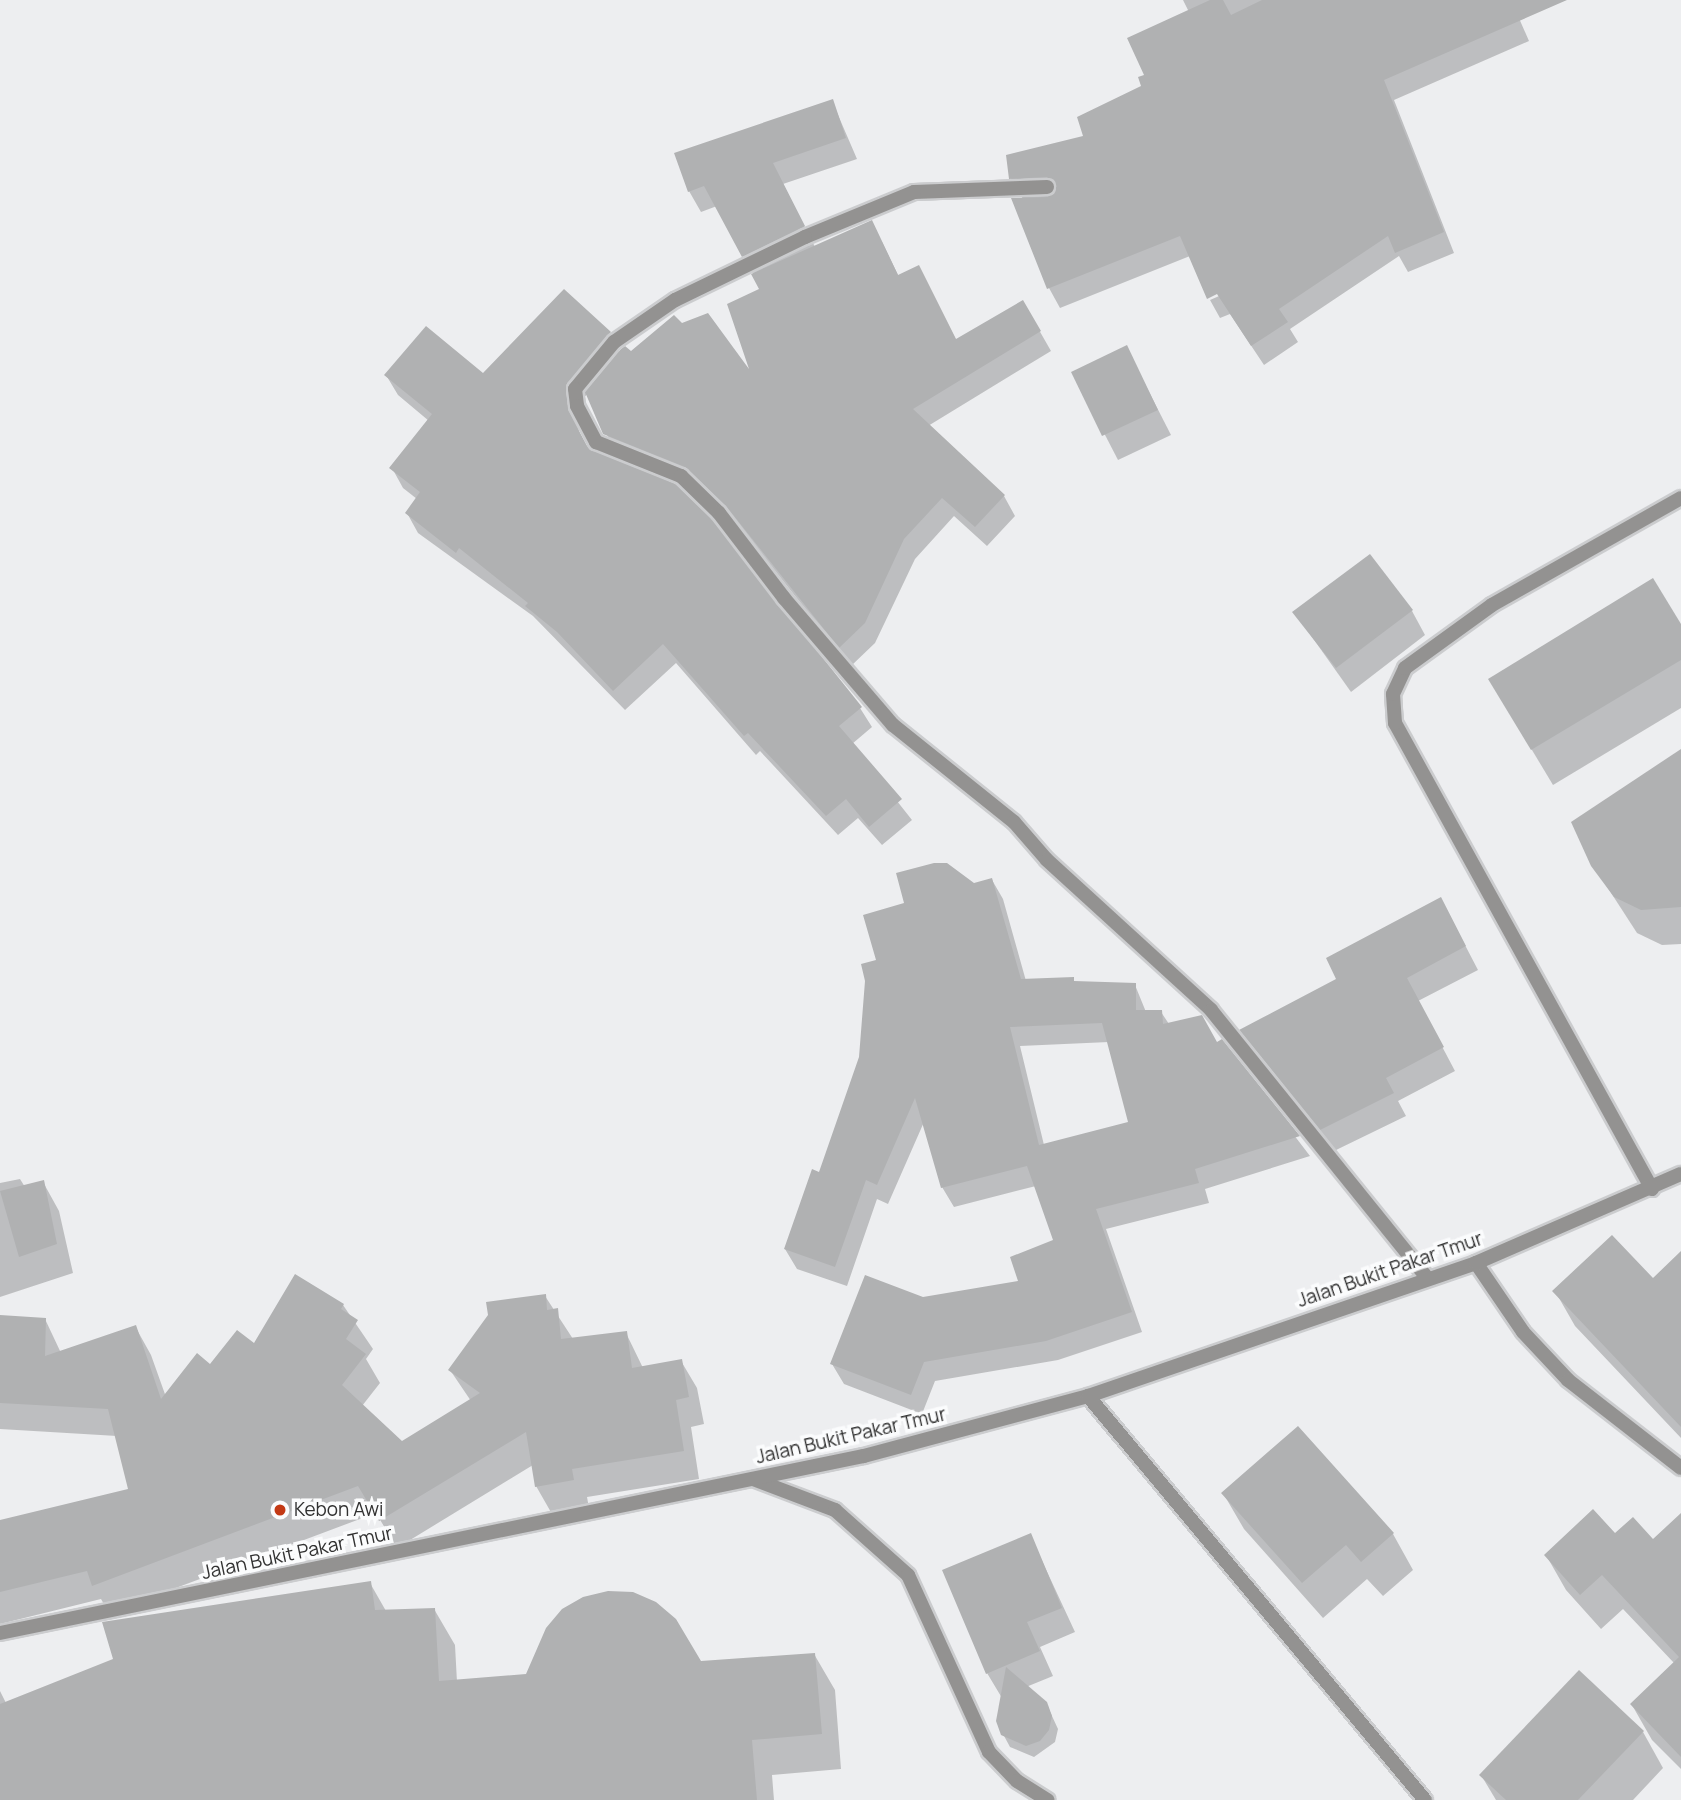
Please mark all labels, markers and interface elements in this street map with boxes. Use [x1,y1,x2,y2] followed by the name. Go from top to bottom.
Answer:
[1294,1228,1486,1312] street label: Jalan Bukit Pakar Tmur
[754,1403,948,1469] street label: Jalan Bukit Pakar Tmur
[294,1499,383,1521] place label: Kebon Awi
[272,1502,288,1518] marker: Kebon Awi
[200,1522,394,1584] street label: Jalan Bukit Pakar Tmur

